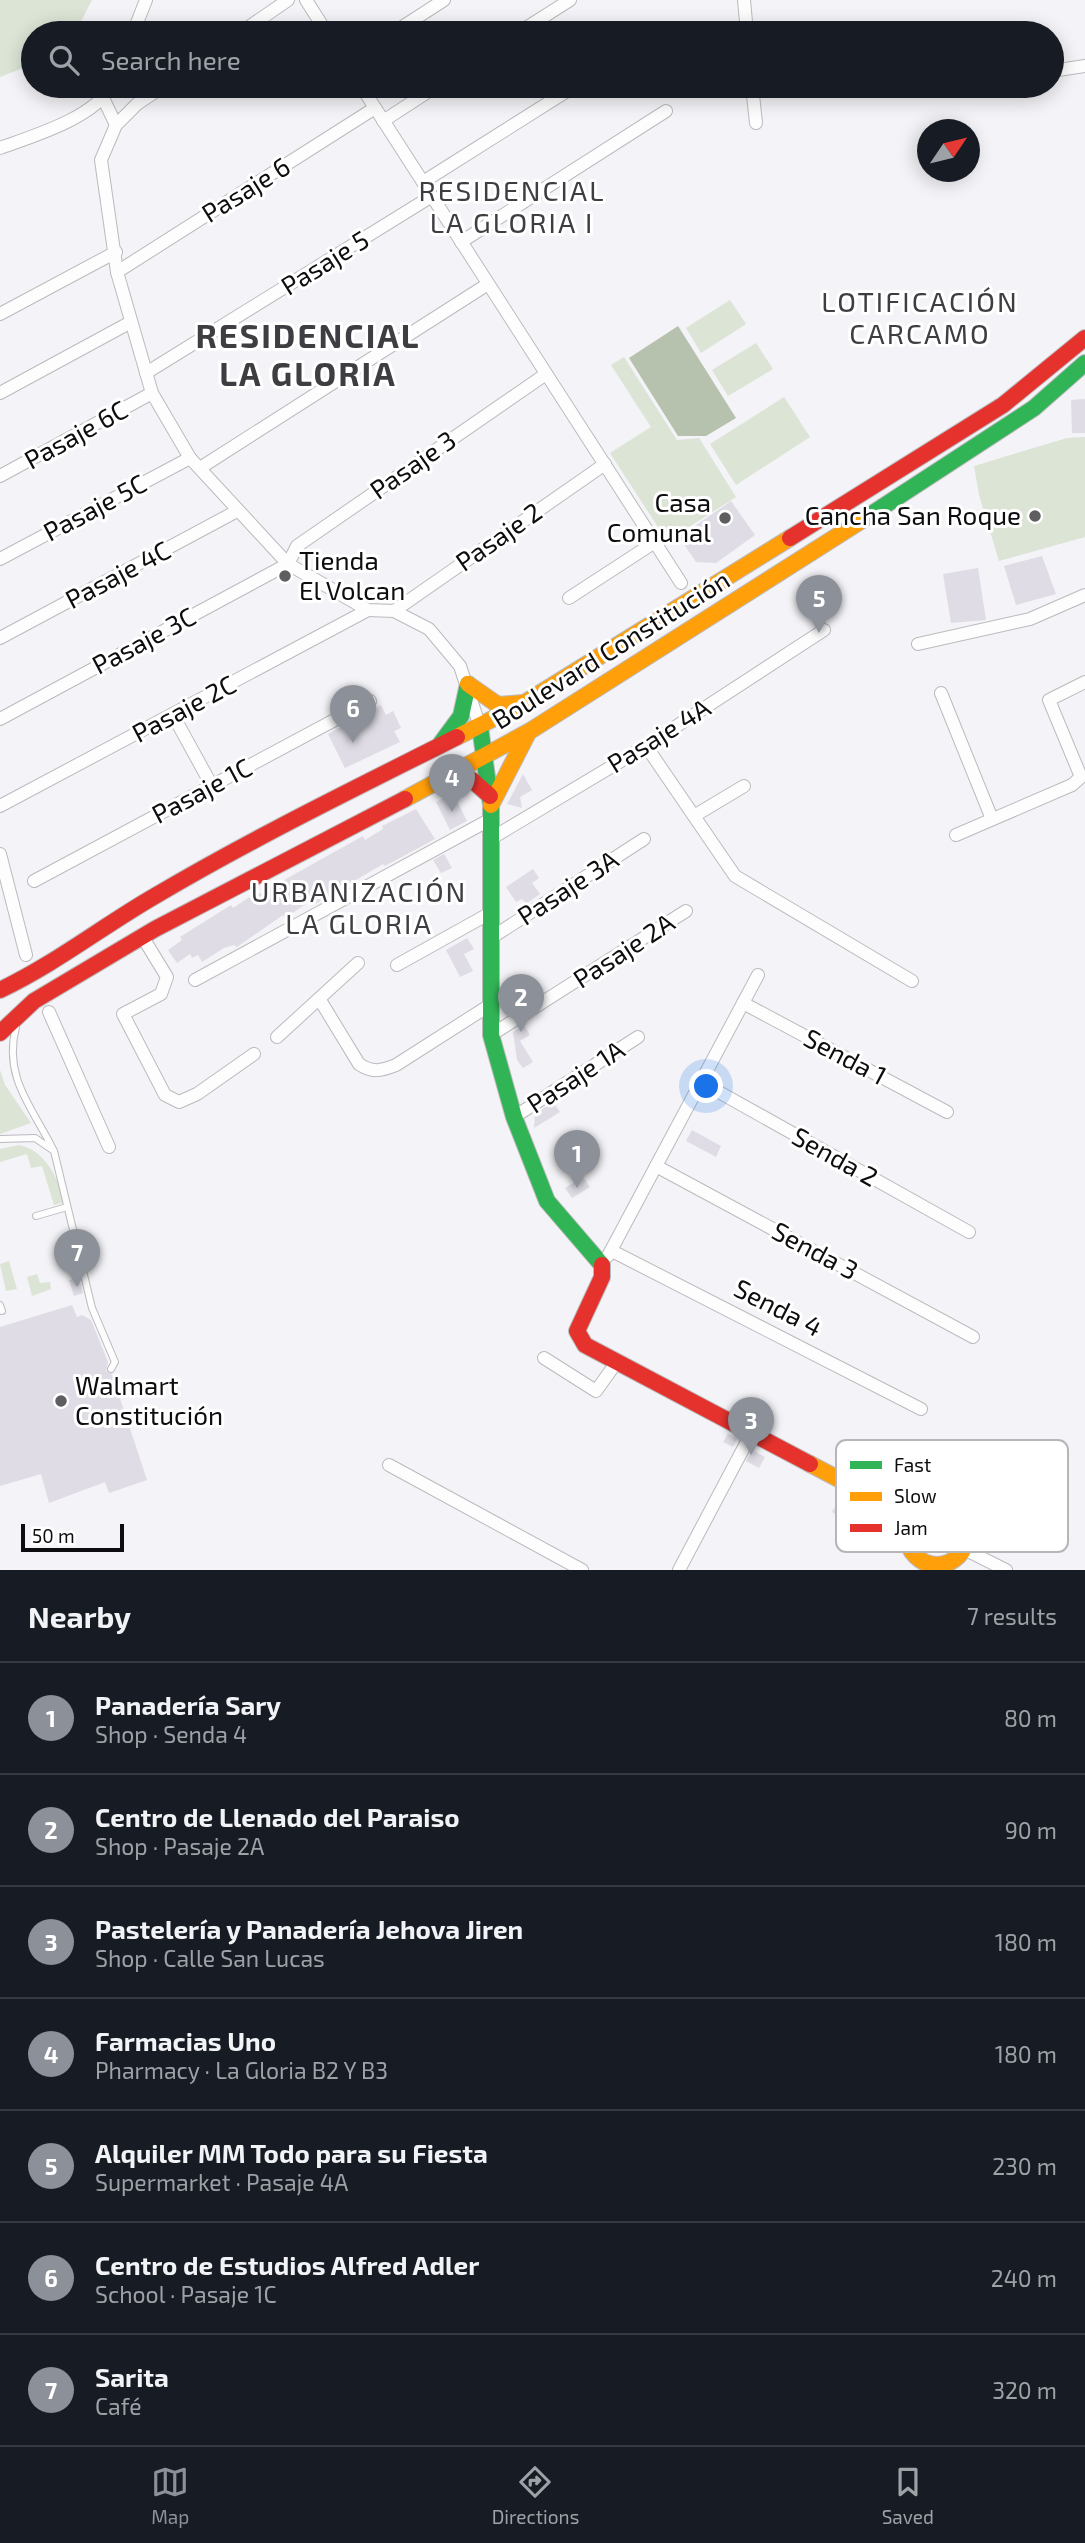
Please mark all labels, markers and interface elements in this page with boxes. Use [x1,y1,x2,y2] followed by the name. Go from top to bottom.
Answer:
[21,21,1064,98] search box
[45,41,83,79] icon: search
[101,44,241,75] text: Search here
[917,119,980,182] north arrow
[195,150,295,228] street label: Pasaje 6
[418,173,606,239] district label: RESIDENCIAL LA GLORIA I
[275,223,374,301] street label: Pasaje 5
[821,284,1019,350] district label: LOTIFICACIÓN CARCAMO
[195,315,421,393] district label: RESIDENCIAL LA GLORIA
[18,393,132,475] street label: Pasaje 6C
[363,423,461,504] street label: Pasaje 3
[38,467,151,547] street label: Pasaje 5C
[607,486,711,547] place label: Casa Comunal
[449,495,547,577] street label: Pasaje 2
[805,499,1021,530] place label: Cancha San Roque
[1027,508,1043,524] marker: Cancha San Roque
[717,510,733,526] marker: Casa Comunal
[60,533,175,614] street label: Pasaje 4C
[299,544,405,605] place label: Tienda El Volcan
[486,563,735,735] street label: Boulevard Constitución
[277,568,293,584] marker: Tienda El Volcan
[796,575,842,633] pin: 5
[86,600,200,680] street label: Pasaje 3C
[126,668,240,748] street label: Pasaje 2C
[330,685,376,743] pin: 6
[601,691,715,778] street label: Pasaje 4A
[146,751,256,829] street label: Pasaje 1C
[429,754,475,812] pin: 4
[511,843,623,931] street label: Pasaje 3A
[251,874,467,940] district label: URBANIZACIÓN LA GLORIA
[567,906,679,994] street label: Pasaje 2A
[498,974,544,1032] pin: 2
[799,1021,892,1090] street label: Senda 1
[521,1033,630,1119] street label: Pasaje 1A
[689,1069,723,1103] your location
[787,1120,884,1192] street label: Senda 2
[554,1130,600,1188] pin: 1
[767,1214,864,1285] street label: Senda 3
[54,1229,100,1287] pin: 7
[729,1271,828,1342] street label: Senda 4
[75,1369,223,1430] place label: Walmart Constitución
[53,1393,69,1409] marker: Walmart Constitución
[728,1397,774,1455] pin: 3
[836,1440,1068,1552] legend
[894,1453,931,1476] text: Fast
[894,1484,937,1507] text: Slow
[894,1516,928,1539] text: Jam
[21,1521,124,1553] scale bar
[32,1524,75,1547] text: 50 m
[28,1598,131,1634] text: Nearby
[967,1602,1057,1630] text: 7 results
[95,1689,281,1720] text: Panadería Sary
[46,1704,56,1732] text: 1
[1004,1704,1057,1732] text: 80 m
[95,1720,247,1748] text: Shop · Senda 4
[95,1801,460,1832] text: Centro de Llenado del Paraiso
[44,1816,58,1844] text: 2
[1005,1816,1057,1844] text: 90 m
[95,1832,264,1860] text: Shop · Pasaje 2A
[95,1913,523,1944] text: Pastelería y Panadería Jehova Jiren
[44,1928,58,1956] text: 3
[995,1928,1057,1956] text: 180 m
[95,1944,325,1972] text: Shop · Calle San Lucas
[95,2025,276,2056] text: Farmacias Uno
[44,2040,58,2068] text: 4
[995,2040,1057,2068] text: 180 m
[95,2056,388,2084] text: Pharmacy · La Gloria B2 Y B3
[95,2137,488,2168] text: Alquiler MM Todo para su Fiesta
[45,2152,57,2180] text: 5
[992,2152,1057,2180] text: 230 m
[95,2168,348,2196] text: Supermarket · Pasaje 4A
[95,2249,479,2280] text: Centro de Estudios Alfred Adler
[44,2264,58,2292] text: 6
[991,2264,1057,2292] text: 240 m
[95,2280,277,2308] text: School · Pasaje 1C
[95,2361,169,2392] text: Sarita
[45,2376,57,2404] text: 7
[992,2376,1057,2404] text: 320 m
[95,2392,142,2420] text: Café
[151,2463,189,2528] tab: Map
[492,2463,579,2528] tab: Directions
[882,2463,934,2528] tab: Saved

